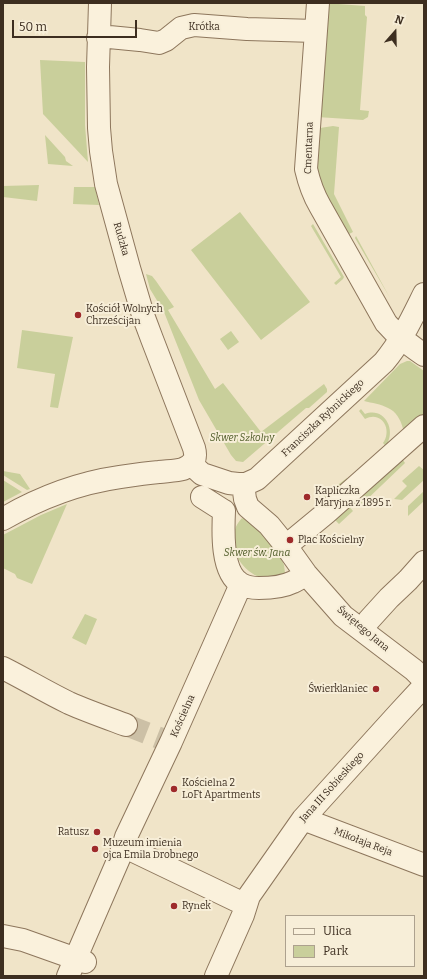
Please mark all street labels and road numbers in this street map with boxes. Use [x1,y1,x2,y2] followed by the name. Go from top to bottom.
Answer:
[188,21,220,33] street label: Krótka
[302,122,316,174] street label: Cmentarna
[111,221,131,257] street label: Rudzka
[279,377,367,459] street label: Franciszka Rybnickiego
[334,604,392,654] street label: Świętego Jana
[168,693,198,739] street label: Kościelna
[297,749,367,825] street label: Jana III Sobieskiego
[332,825,394,859] street label: Mikołaja Reja

